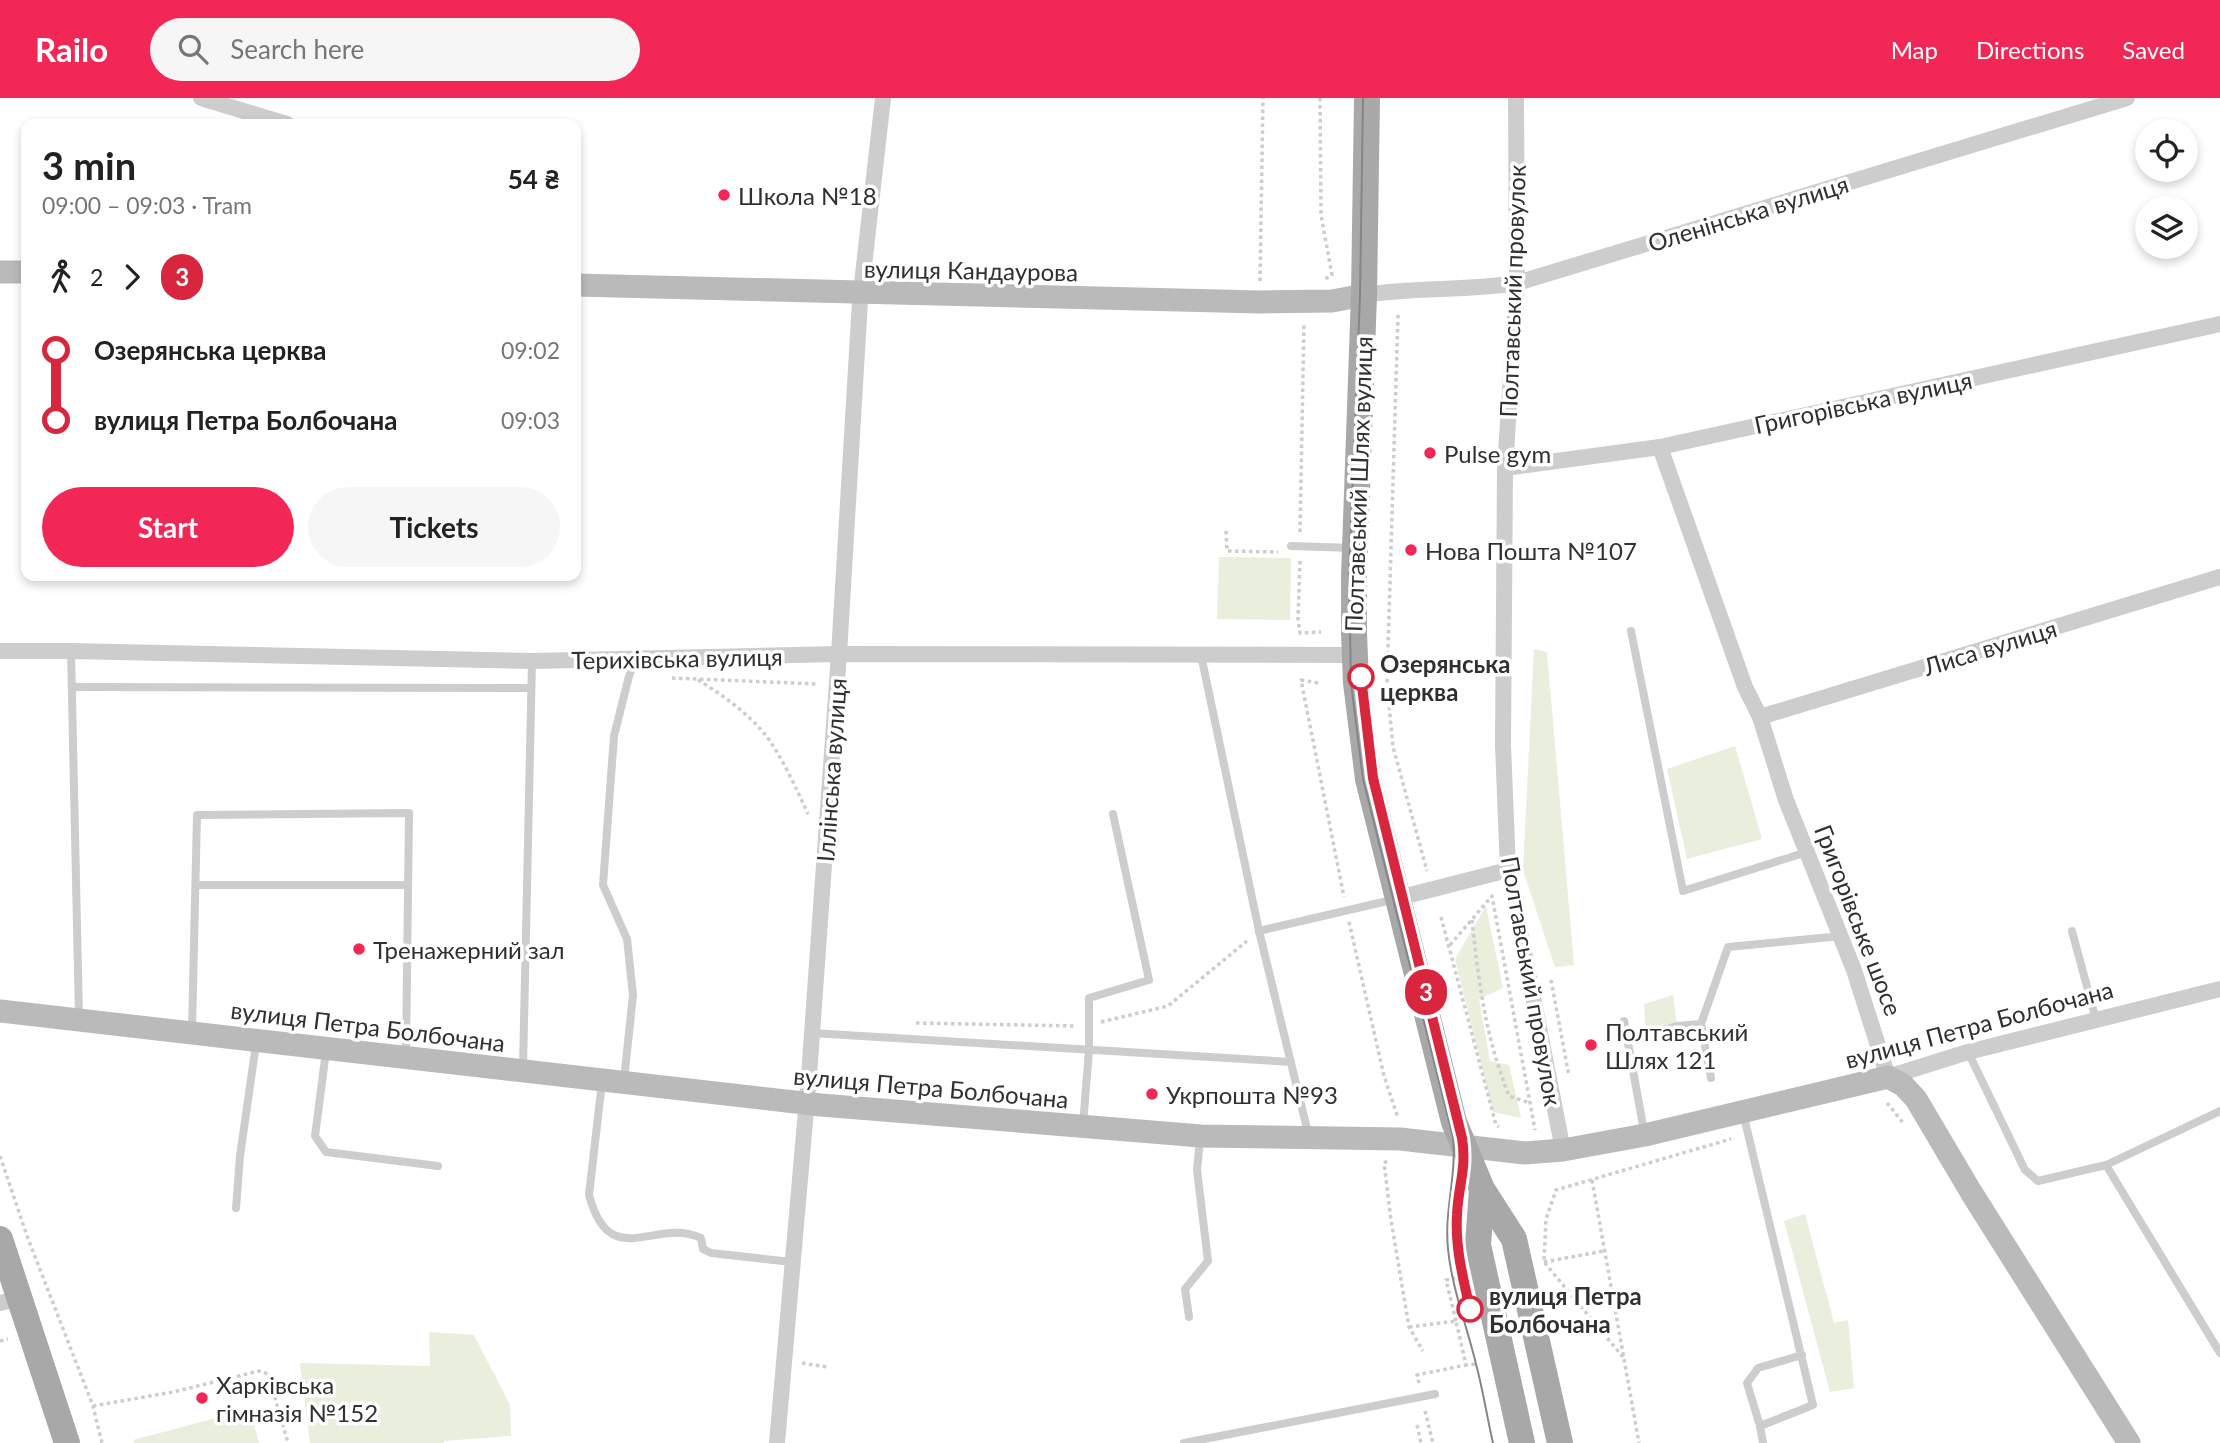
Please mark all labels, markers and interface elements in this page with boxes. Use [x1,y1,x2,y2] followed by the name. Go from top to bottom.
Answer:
[150,18,640,81] search box
[35,29,108,69] text: Railo
[174,30,212,68] icon: search
[230,33,364,65] text: Search here
[1891,35,1938,64] text: Map
[1976,35,2084,64] text: Directions
[2122,35,2185,64] text: Saved
[2135,119,2198,259] map controls
[2135,119,2198,182] button: locate
[42,142,136,188] text: 3 min
[508,163,560,195] text: 54 ₴
[1493,163,1531,418] street label: Полтавський провулок
[1644,169,1852,257] street label: Оленінська вулиця
[738,181,877,210] place label: Школа №18
[716,187,732,203] marker: Школа №18
[42,191,252,219] text: 09:00 – 09:03 · Tram
[2135,196,2198,259] button: layers
[864,254,1078,286] street label: вулиця Кандаурова
[42,258,80,296] icon: walk
[113,258,151,296] icon: forward
[175,262,189,291] text: 3
[90,263,103,291] text: 2
[94,334,327,366] text: Озерянська церква
[1338,335,1378,633] street label: Полтавський Шлях вулиця
[501,336,560,364] text: 09:02
[1751,365,1975,439] street label: Григорівська вулиця
[94,404,398,436] text: вулиця Петра Болбочана
[501,406,560,434] text: 09:03
[1444,439,1551,468] place label: Pulse gym
[1422,445,1438,461] marker: Pulse gym
[42,487,294,567] button: Start
[308,487,560,567] button: Tickets
[1425,536,1637,565] place label: Нова Пошта №107
[1403,542,1419,558] marker: Нова Пошта №107
[1919,613,2060,681] street label: Лиса вулиця
[571,642,783,674] street label: Терихівська вулиця
[1380,649,1510,706] place label: Озерянська церква
[1348,664,1374,690] marker: Озерянська церква
[810,677,852,863] street label: Іллінська вулиця
[1809,820,1909,1020] street label: Григорівське шосе
[1496,854,1568,1109] street label: Полтавський провулок
[373,935,565,964] place label: Тренажерний зал
[351,941,367,957] marker: Тренажерний зал
[1403,969,1449,1015] line badge: 3
[1842,974,2116,1074] street label: вулиця Петра Болбочана
[1419,977,1433,1006] text: 3
[229,995,507,1057] street label: вулиця Петра Болбочана
[1605,1017,1748,1074] place label: Полтавський Шлях 121
[1583,1037,1599,1053] marker: Полтавський Шлях 121
[792,1061,1070,1113] street label: вулиця Петра Болбочана
[1166,1080,1338,1109] place label: Укрпошта №93
[1144,1086,1160,1102] marker: Укрпошта №93
[1489,1281,1642,1338] place label: вулиця Петра Болбочана
[1457,1296,1483,1322] marker: вулиця Петра Болбочана
[216,1370,378,1427] place label: Харківська гімназія №152
[194,1390,210,1406] marker: Харківська гімназія №152

